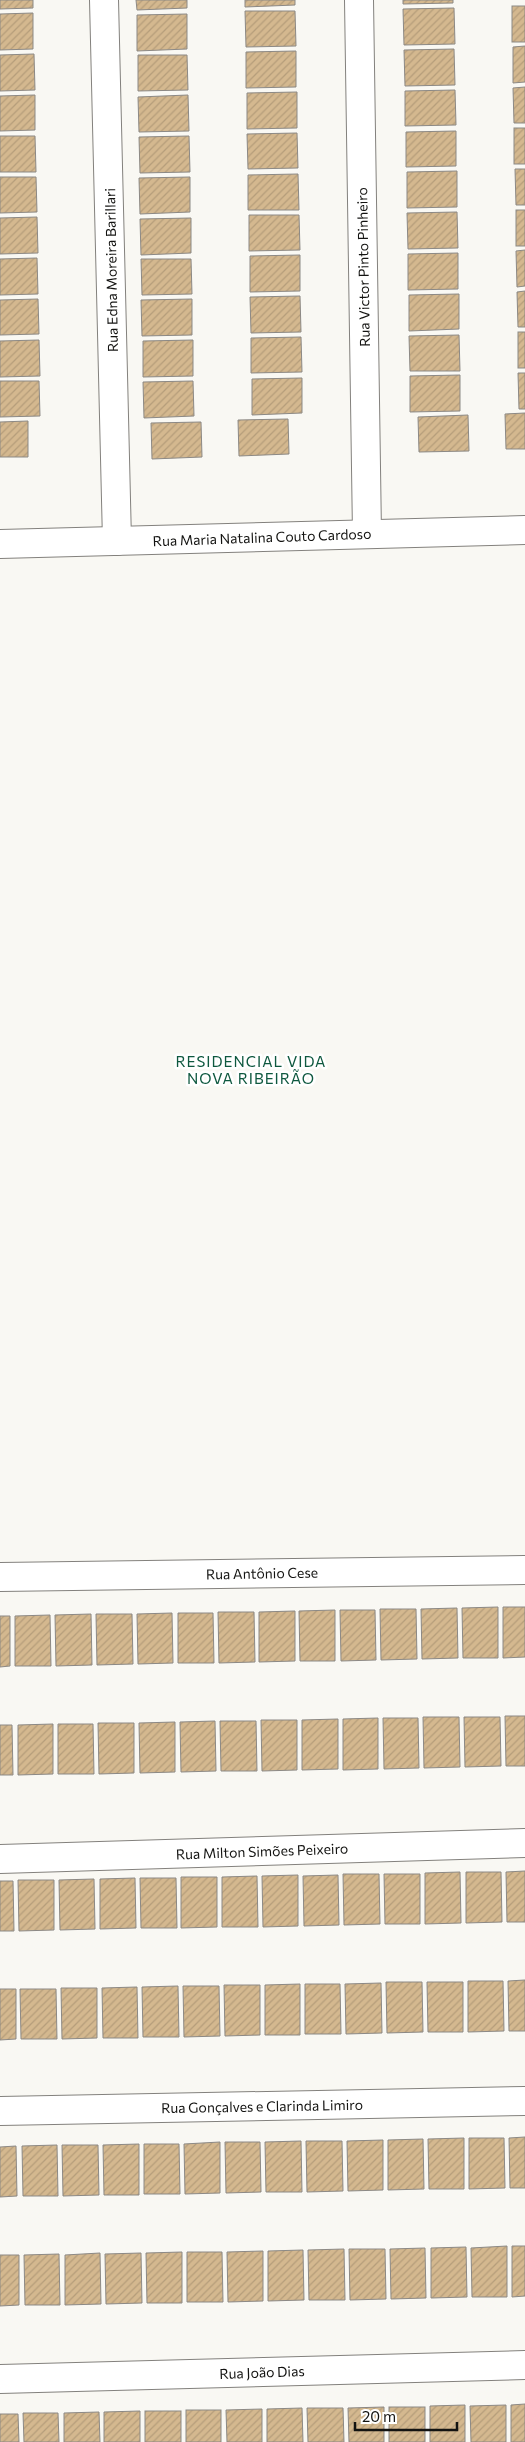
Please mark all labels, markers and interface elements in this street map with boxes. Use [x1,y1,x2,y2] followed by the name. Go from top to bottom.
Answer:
[353,187,373,347] street label: Rua Victor Pinto Pinheiro
[101,188,121,352] street label: Rua Edna Moreira Barillari
[152,525,372,549] street label: Rua Maria Natalina Couto Cardoso
[176,1052,326,1087] district label: RESIDENCIAL VIDA NOVA RIBEIRÃO
[206,1564,318,1582] street label: Rua Antônio Cese
[175,1839,349,1863] street label: Rua Milton Simões Peixeiro
[161,2096,363,2116] street label: Rua Gonçalves e Clarinda Limiro
[219,2362,305,2382] street label: Rua João Dias
[355,2400,458,2432] scale bar
[362,2407,396,2425] text: 20 m

